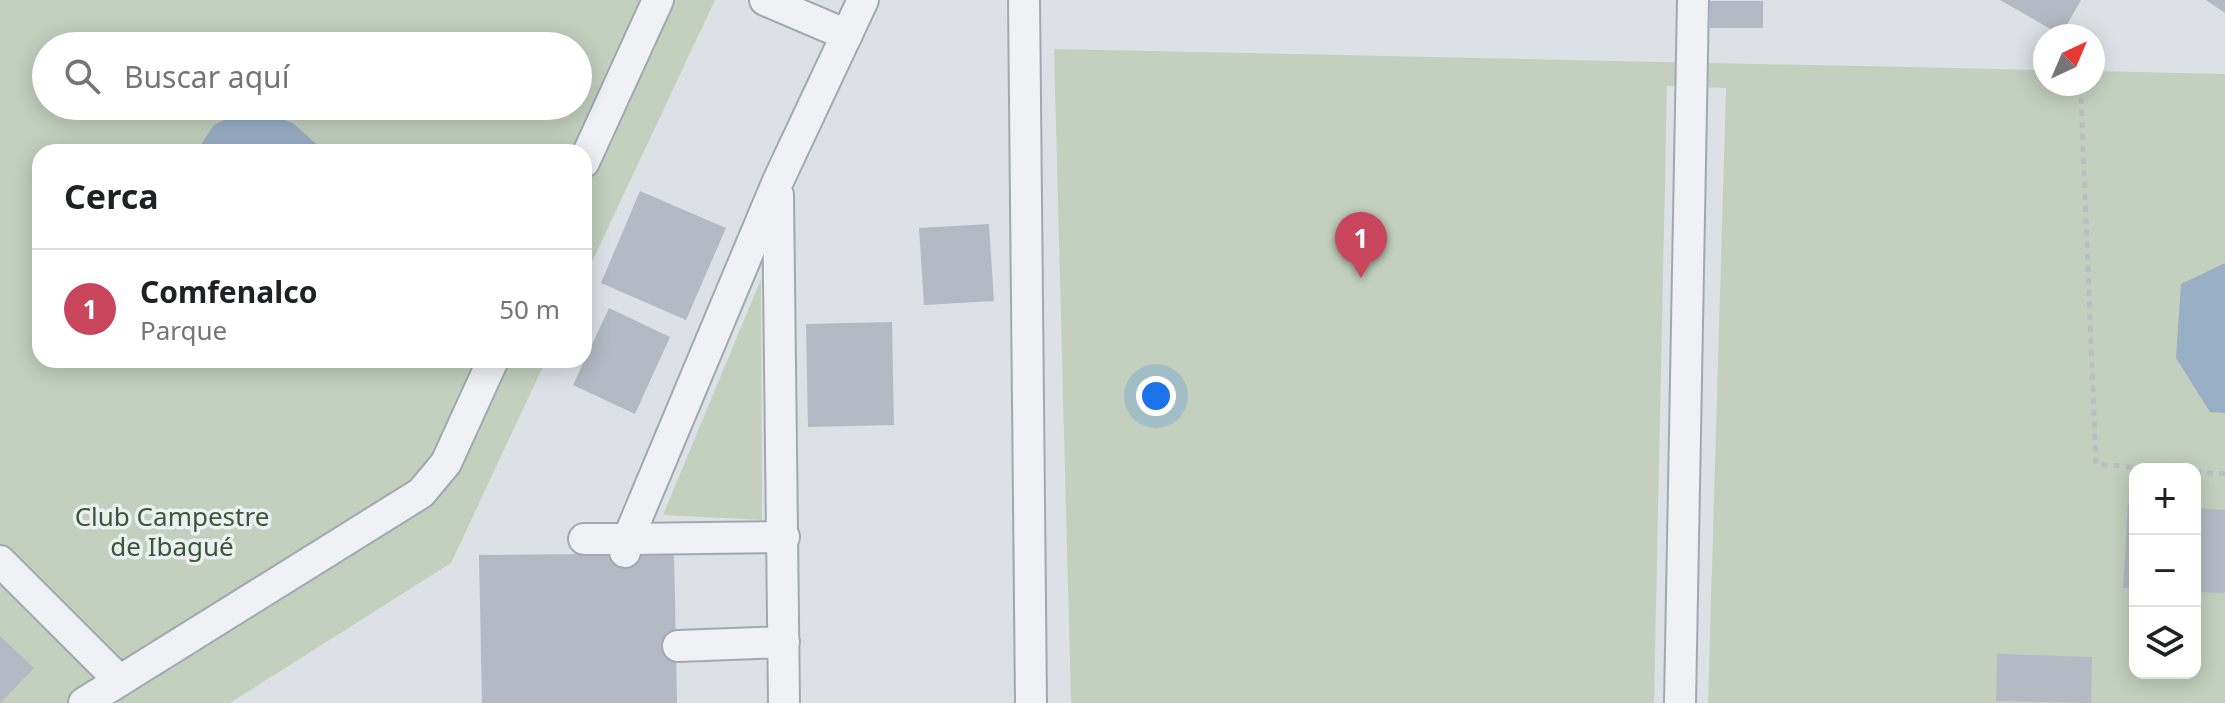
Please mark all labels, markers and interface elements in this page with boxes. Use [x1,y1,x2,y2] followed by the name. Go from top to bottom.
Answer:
[2033,24,2105,96] north arrow
[32,32,592,120] search box
[60,54,104,98] icon: search
[124,56,289,97] text: Buscar aquí
[64,173,159,219] text: Cerca
[1335,212,1387,278] pin: 1
[140,271,317,312] text: Comfenalco
[83,291,97,327] text: 1
[499,291,560,327] text: 50 m
[140,312,227,348] text: Parque
[1136,376,1176,416] your location
[2129,463,2201,679] map controls
[2129,463,2201,535] button: +
[75,498,269,564] park label: Club Campestre de Ibagué
[2129,535,2201,607] button: −
[2129,607,2201,679] button: layers

